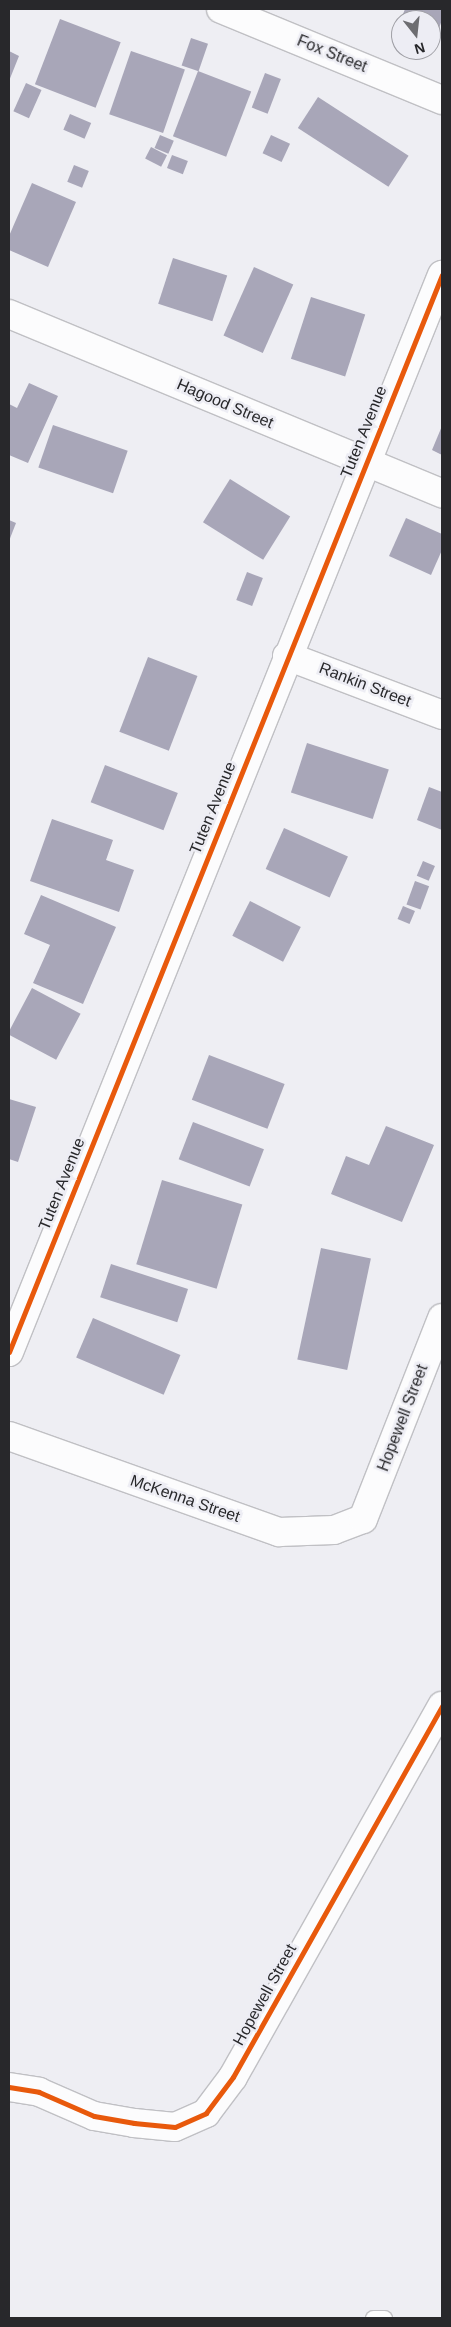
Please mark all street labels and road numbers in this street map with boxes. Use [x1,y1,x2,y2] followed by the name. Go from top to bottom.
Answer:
[294,31,370,77] street label: Fox Street
[174,375,276,433] street label: Hagood Street
[337,383,391,481] street label: Tuten Avenue
[316,659,414,711] street label: Rankin Street
[186,759,240,857] street label: Tuten Avenue
[35,1135,89,1233] street label: Tuten Avenue
[374,1362,432,1474] street label: Hopewell Street
[128,1471,242,1527] street label: McKenna Street
[229,1941,301,2049] street label: Hopewell Street

